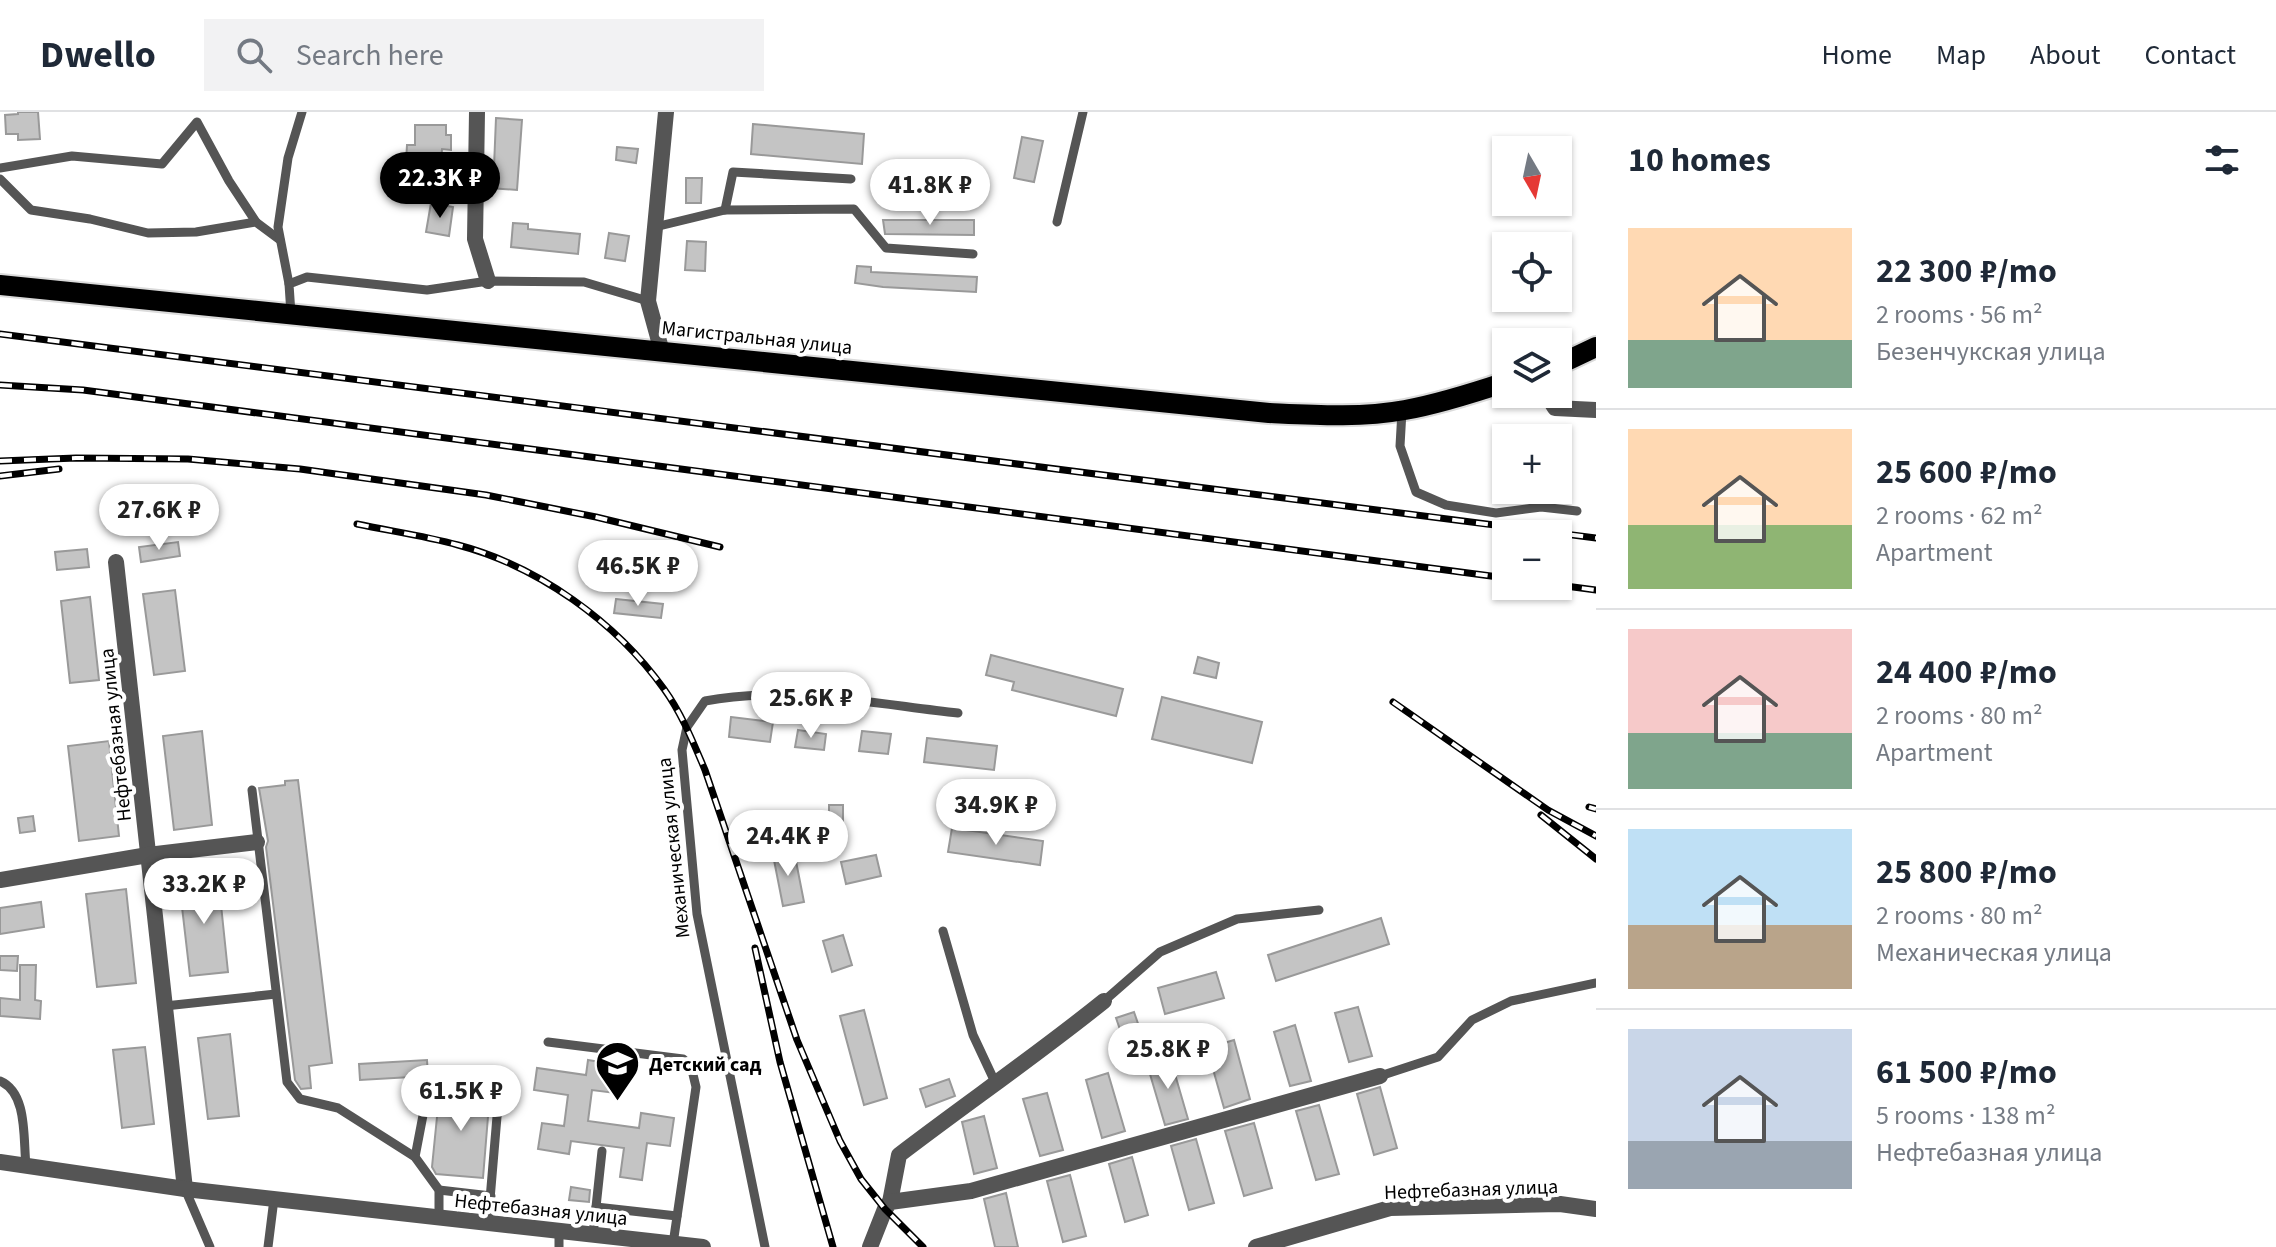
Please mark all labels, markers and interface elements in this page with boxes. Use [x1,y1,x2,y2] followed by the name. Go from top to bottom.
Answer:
[204,19,764,91] search box
[40,28,156,82] text: Dwello
[232,33,276,77] icon: search
[296,34,444,77] text: Search here
[1821,35,1892,75] text: Home
[1936,35,1986,75] text: Map
[2030,35,2101,75] text: About
[2145,35,2236,75] text: Contact
[1492,136,1572,216] north arrow
[1492,136,1572,600] map controls
[1628,136,1771,185] text: 10 homes
[2200,138,2244,182] icon: filters
[366,152,514,220] pin: 22.3K ₽
[398,159,482,196] text: 22.3K ₽
[856,159,1004,227] pin: 41.8K ₽
[888,166,972,203] text: 41.8K ₽
[1492,232,1572,312] button: locate
[1876,247,2057,296] text: 22 300 ₽/mo
[1692,260,1788,356] icon: home
[1876,296,2043,333] text: 2 rooms · 56 m²
[660,314,854,362] street label: Магистральная улица
[1492,328,1572,408] button: layers
[1876,333,2106,370] text: Безенчукская улица
[1492,424,1572,504] button: +
[1876,448,2057,497] text: 25 600 ₽/mo
[1692,461,1788,557] icon: home
[85,484,233,552] pin: 27.6K ₽
[117,491,201,528] text: 27.6K ₽
[1876,497,2043,534] text: 2 rooms · 62 m²
[1492,520,1572,600] button: −
[1876,534,1993,571] text: Apartment
[564,540,712,608] pin: 46.5K ₽
[596,547,680,584] text: 46.5K ₽
[93,647,139,823] street label: Нефтебазная улица
[1876,648,2057,697] text: 24 400 ₽/mo
[1692,661,1788,757] icon: home
[737,672,885,740] pin: 25.6K ₽
[769,679,853,716] text: 25.6K ₽
[1876,697,2043,734] text: 2 rooms · 80 m²
[1876,734,1993,771] text: Apartment
[651,756,697,940] street label: Механическая улица
[922,779,1070,847] pin: 34.9K ₽
[954,786,1038,823] text: 34.9K ₽
[714,810,862,878] pin: 24.4K ₽
[746,817,830,854] text: 24.4K ₽
[1876,848,2057,897] text: 25 800 ₽/mo
[130,858,278,926] pin: 33.2K ₽
[1692,861,1788,957] icon: home
[162,865,246,902] text: 33.2K ₽
[1876,897,2043,934] text: 2 rooms · 80 m²
[1876,934,2112,971] text: Механическая улица
[1094,1023,1242,1091] pin: 25.8K ₽
[1126,1030,1210,1067] text: 25.8K ₽
[594,1040,642,1103] school or university icon: Детский сад
[1876,1048,2057,1097] text: 61 500 ₽/mo
[649,1051,762,1079] place label: Детский сад
[1692,1061,1788,1157] icon: home
[387,1065,535,1133] pin: 61.5K ₽
[419,1072,503,1109] text: 61.5K ₽
[1876,1097,2055,1134] text: 5 rooms · 138 m²
[1876,1134,2102,1171] text: Нефтебазная улица
[1384,1173,1559,1207] street label: Нефтебазная улица
[453,1187,629,1233] street label: Нефтебазная улица

